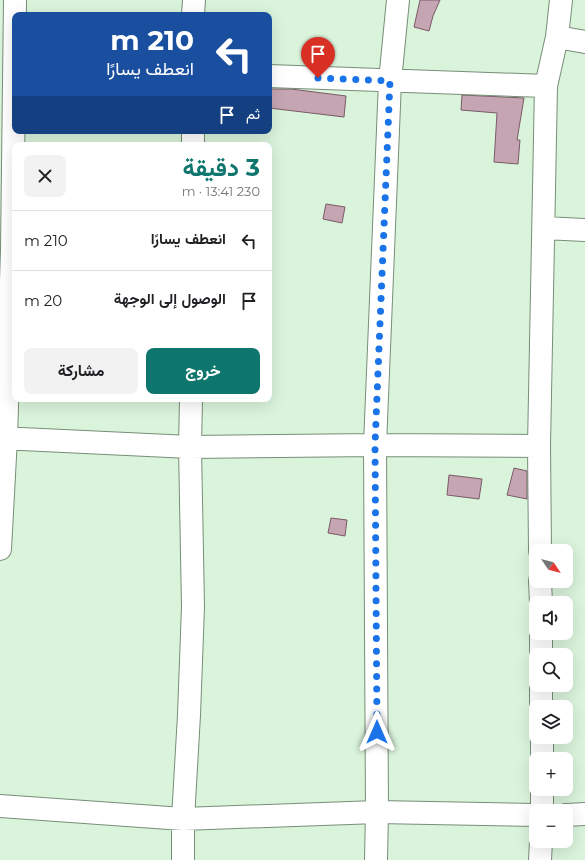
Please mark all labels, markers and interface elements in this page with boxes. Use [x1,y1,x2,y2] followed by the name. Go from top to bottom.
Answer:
[110,23,194,57] text: 210 m
[208,28,260,80] icon: left
[301,37,335,78] pin
[307,43,329,65] icon: arrive
[106,58,194,80] text: انعطف يسارًا
[216,104,238,126] icon: arrive
[246,104,260,123] text: ثم
[182,153,260,182] text: 3 دقيقة
[24,155,66,197] button: close
[182,183,260,199] text: 230 m · 13:41
[151,229,226,248] text: انعطف يسارًا
[238,230,260,252] icon: left
[24,231,68,250] text: 210 m
[114,289,226,308] text: الوصول إلى الوجهة
[238,290,260,312] icon: arrive
[24,291,62,310] text: 20 m
[24,348,138,394] button: مشاركة
[146,348,260,394] button: خروج
[529,544,573,588] north arrow
[529,544,573,848] map controls
[529,596,573,640] button: sound
[529,648,573,692] button: search
[529,700,573,744] button: layers
[356,711,398,753] position arrow
[529,752,573,796] button: +
[529,804,573,848] button: −

